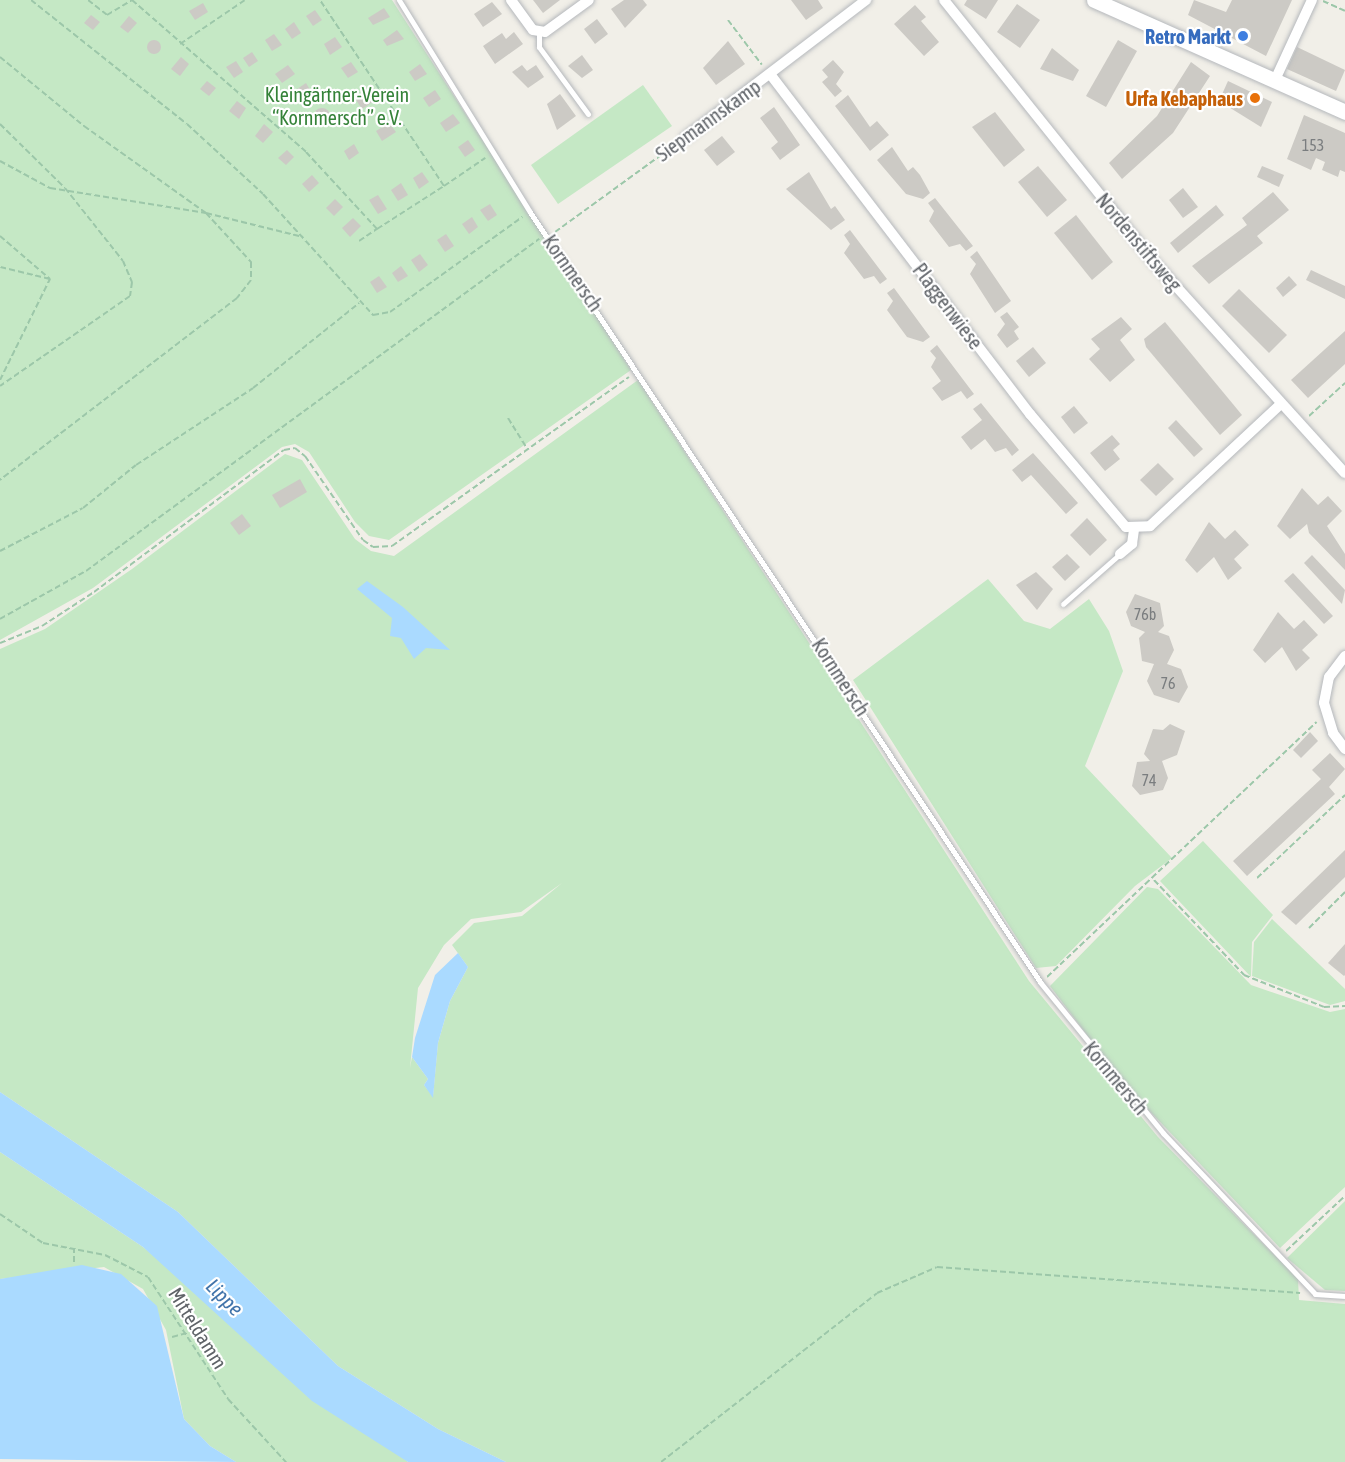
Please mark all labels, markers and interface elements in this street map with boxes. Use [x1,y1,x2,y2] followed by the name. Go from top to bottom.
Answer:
[1145,24,1231,48] place label: Retro Markt
[1236,29,1250,43] marker: Retro Markt
[651,74,765,166] street label: Siepmannskamp
[265,83,409,130] park label: Kleingärtner-Verein “Kornmersch” e.V.
[1125,86,1243,110] place label: Urfa Kebaphaus
[1248,91,1262,105] marker: Urfa Kebaphaus
[1302,135,1324,155] house number: 153
[1091,188,1187,296] street label: Nordenstiftsweg
[538,230,608,316] street label: Kornmersch
[908,258,988,354] street label: Plaggenwiese
[1134,604,1156,624] house number: 76b
[807,634,875,720] street label: Kornmersch
[1160,673,1176,693] house number: 76
[1141,770,1157,790] house number: 74
[1079,1037,1153,1119] street label: Kornmersch
[201,1273,249,1321] water label: Lippe
[164,1283,232,1373] street label: Mitteldamm

